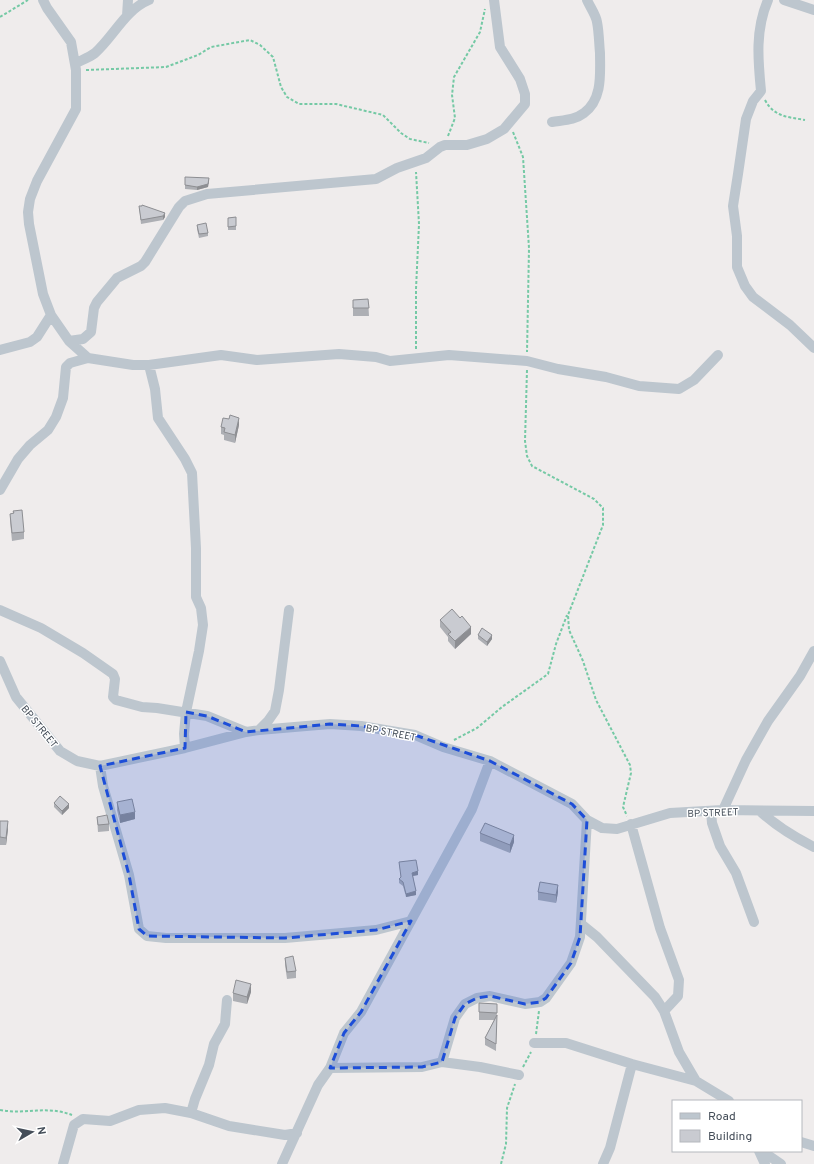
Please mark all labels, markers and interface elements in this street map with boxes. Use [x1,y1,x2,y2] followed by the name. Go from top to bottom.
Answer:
[18,703,60,751] street label: BP STREET
[364,722,417,745] street label: BP STREET
[687,806,739,821] street label: BP STREET
[672,1100,802,1152] legend
[708,1109,736,1125] text: Road
[12,1112,52,1152] north arrow
[33,1126,48,1136] text: N
[708,1129,752,1145] text: Building

